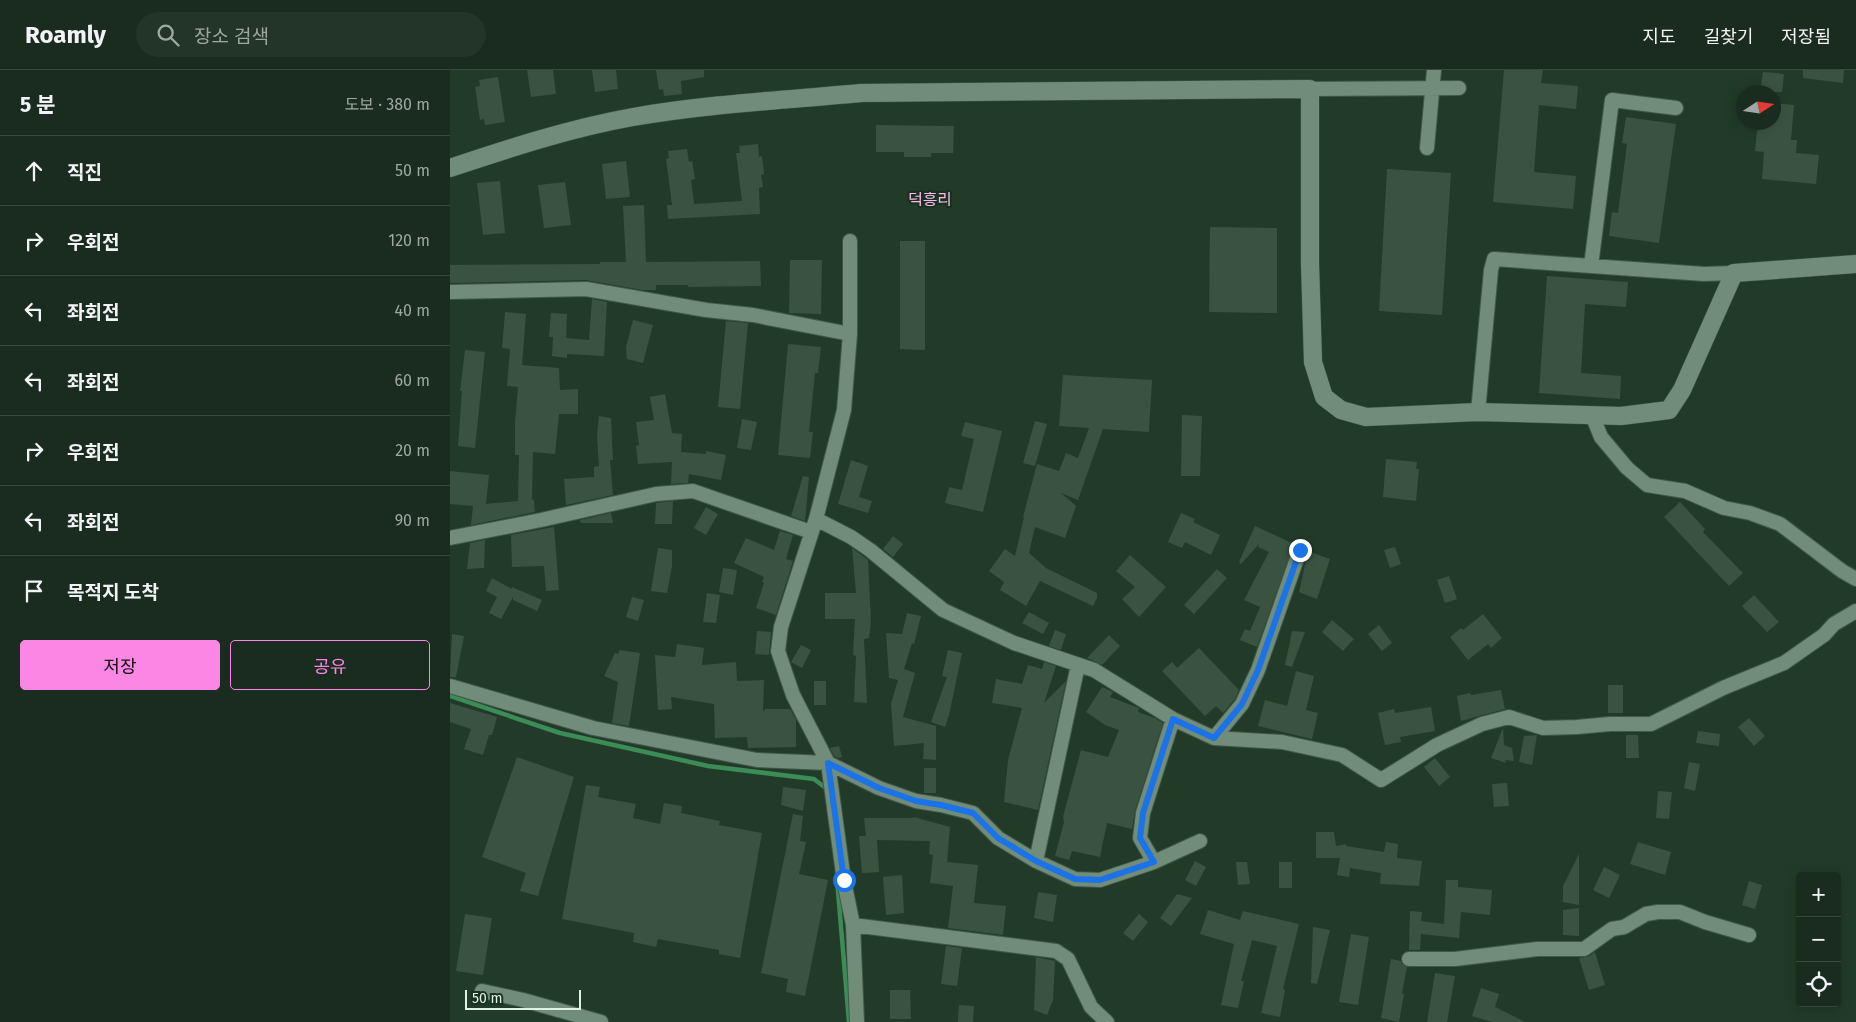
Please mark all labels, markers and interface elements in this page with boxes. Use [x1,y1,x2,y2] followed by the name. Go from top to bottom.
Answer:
[136,12,486,57] search box
[25,21,106,49] text: Roamly
[154,21,182,49] icon: search
[194,25,269,48] text: 장소 검색
[1643,26,1676,48] text: 지도
[1704,26,1753,48] text: 길찾기
[1781,26,1831,48] text: 저장됨
[1736,85,1781,130] north arrow
[20,92,56,118] text: 5 분
[345,95,430,114] text: 도보 · 380 m
[20,157,48,185] icon: ahead
[67,161,102,184] text: 직진
[395,161,430,180] text: 50 m
[908,190,952,209] district label: 덕흥리
[20,227,48,255] icon: right
[67,231,119,254] text: 우회전
[388,231,430,250] text: 120 m
[20,297,48,325] icon: left
[67,301,119,324] text: 좌회전
[395,301,430,320] text: 40 m
[20,367,48,395] icon: left
[67,371,119,394] text: 좌회전
[395,371,430,390] text: 60 m
[20,437,48,465] icon: right
[67,441,119,464] text: 우회전
[395,441,430,460] text: 20 m
[20,507,48,535] icon: left
[67,511,119,534] text: 좌회전
[395,511,430,530] text: 90 m
[1289,539,1312,562] route end
[20,577,48,605] icon: arrive
[67,581,159,604] text: 목적지 도착
[20,640,220,690] button: 저장
[230,640,430,690] button: 공유
[833,869,856,892] route start
[1796,872,1841,1007] map controls
[1796,872,1841,917] button: +
[1796,917,1841,962] button: −
[1796,962,1841,1007] button: locate
[465,987,581,1010] scale bar
[472,990,503,1007] text: 50 m

